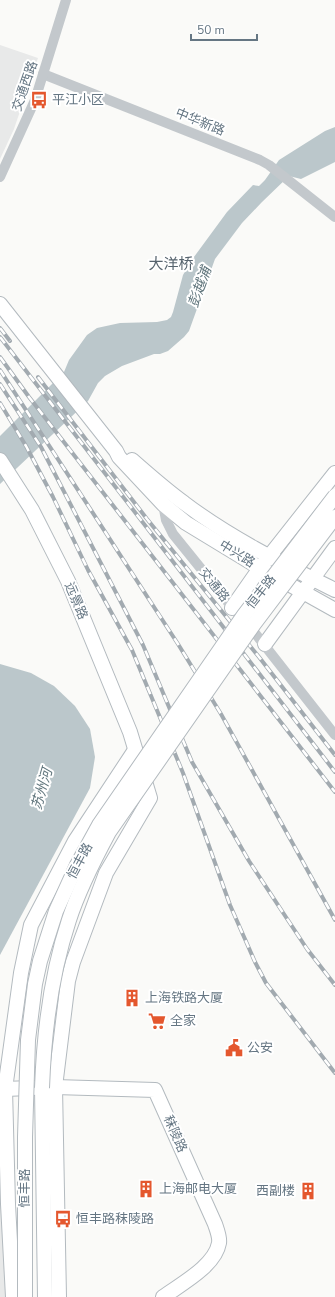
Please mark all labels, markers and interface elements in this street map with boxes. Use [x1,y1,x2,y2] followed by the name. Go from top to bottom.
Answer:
[191,16,257,42] scale bar
[197,22,225,38] text: 50 m
[8,58,42,114] street label: 交通西路
[29,90,49,110] bus stop icon: 平江小区
[52,91,104,109] place label: 平江小区
[173,104,227,140] street label: 中华新路
[148,254,194,274] district label: 大洋桥
[184,262,217,310] water label: 彭越浦
[216,536,258,572] street label: 中兴路
[195,564,233,606] street label: 交通路
[242,571,280,613] street label: 恒丰路
[60,580,92,622] street label: 远景路
[27,763,58,812] water label: 苏州河
[63,840,97,882] street label: 恒丰路
[122,988,142,1008] building icon: 上海铁路大厦
[145,989,223,1007] place label: 上海铁路大厦
[147,1011,167,1031] supermarket icon: 全家
[170,1012,196,1030] place label: 全家
[224,1038,244,1058] public building icon: 公安
[247,1039,273,1057] place label: 公安
[159,1113,191,1155] street label: 秣陵路
[16,1168,34,1208] street label: 恒丰路
[136,1179,156,1199] building icon: 上海邮电大厦
[159,1180,237,1198] place label: 上海邮电大厦
[298,1181,318,1201] building icon: 西副楼
[256,1182,295,1200] place label: 西副楼
[53,1209,73,1229] bus stop icon: 恒丰路秣陵路
[76,1210,154,1228] place label: 恒丰路秣陵路

